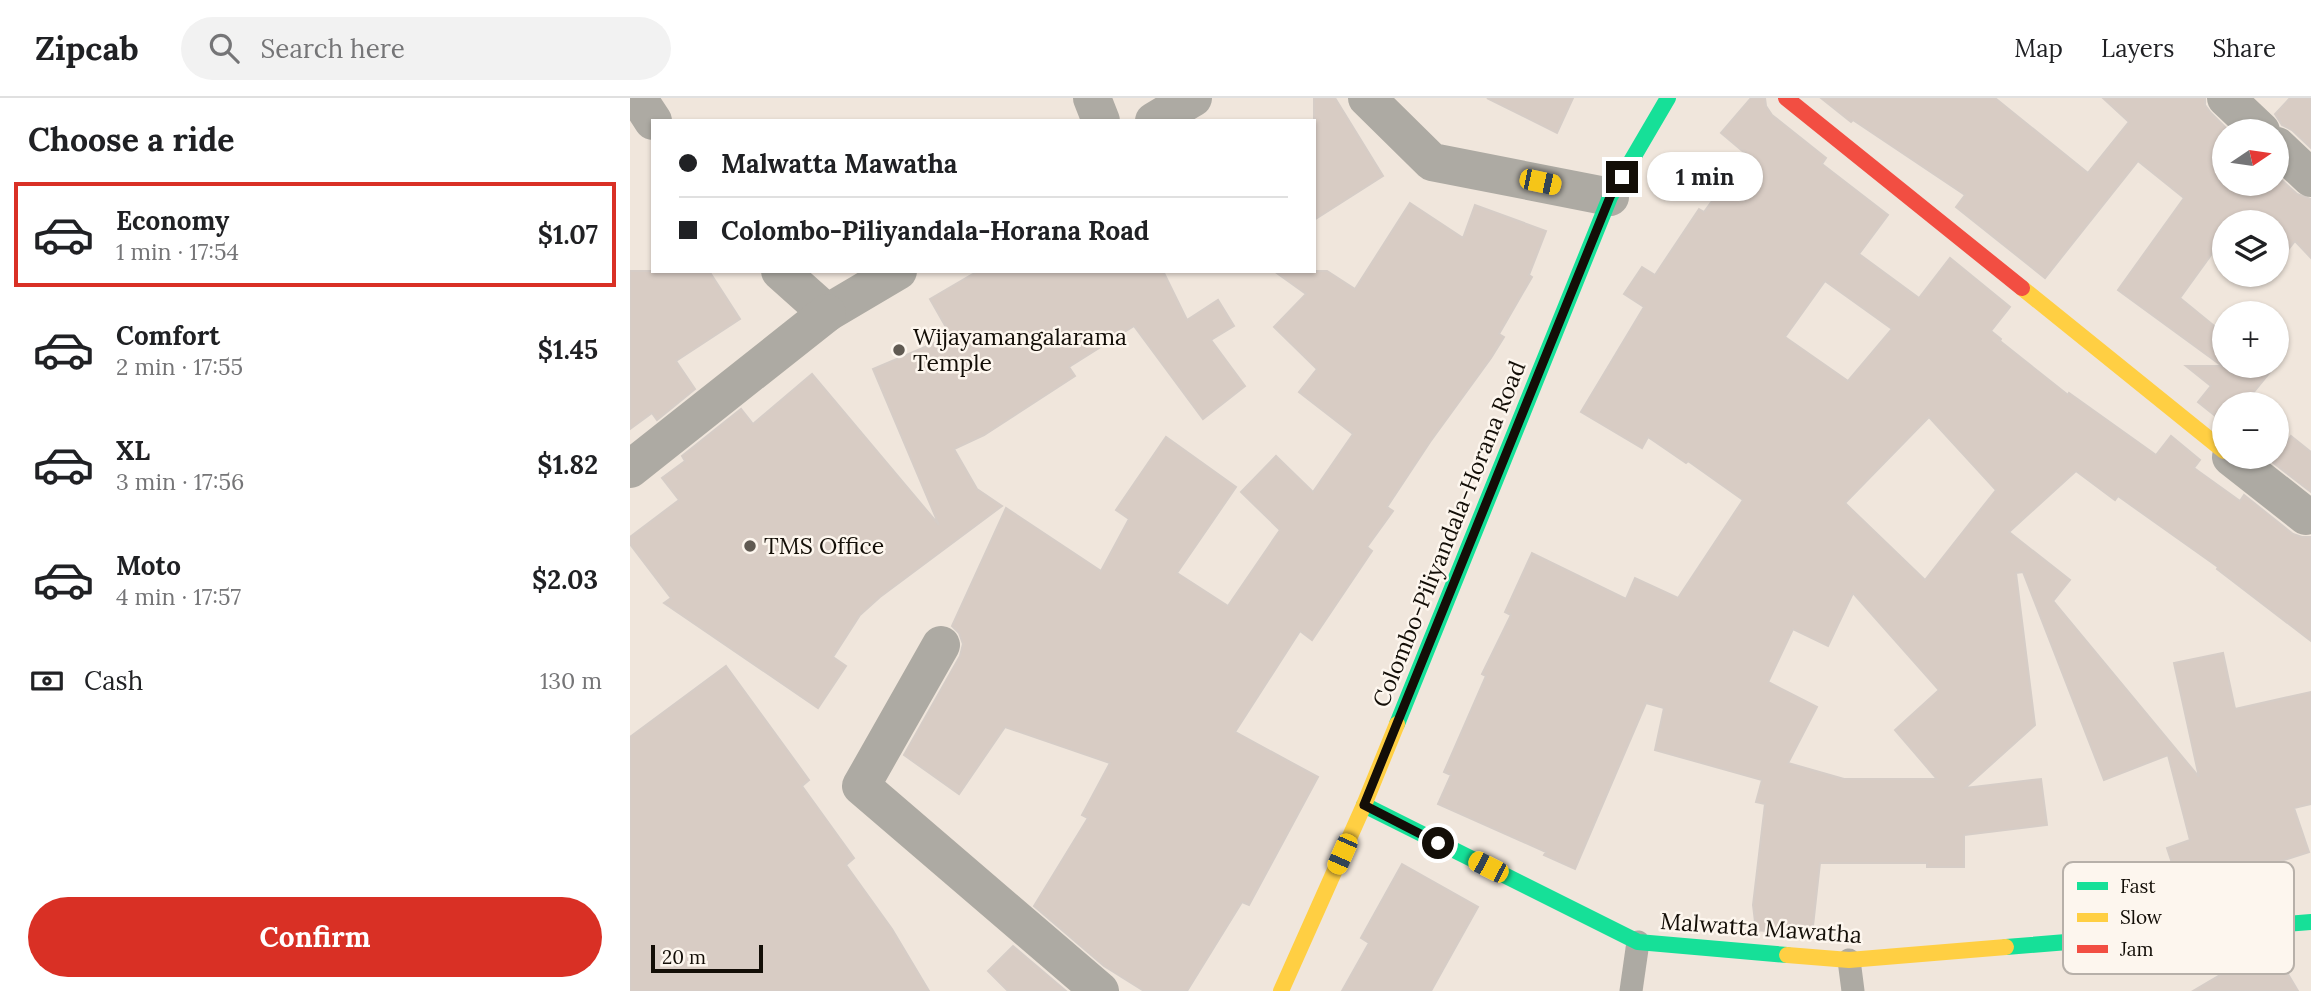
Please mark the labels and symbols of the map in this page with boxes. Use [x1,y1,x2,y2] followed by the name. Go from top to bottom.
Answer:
[2212,119,2289,196] north arrow
[1646,153,1762,202] callout: 1 min
[1606,161,1638,193] route end
[1518,167,1563,197] car
[913,322,1127,377] place label: Wijayamangalarama Temple
[891,342,907,358] marker: Wijayamangalarama Temple
[1366,356,1532,711] street label: Colombo-Piliyandala-Horana Road
[764,531,884,560] place label: TMS Office
[742,538,758,554] marker: TMS Office
[1422,827,1454,859] route start
[1324,831,1361,877] car
[1465,848,1512,886] car
[2063,862,2294,974] legend
[2120,874,2156,898] text: Fast
[2120,905,2163,929] text: Slow
[1659,906,1863,949] street label: Malwatta Mawatha
[2119,937,2154,961] text: Jam
[651,942,763,974] scale bar

